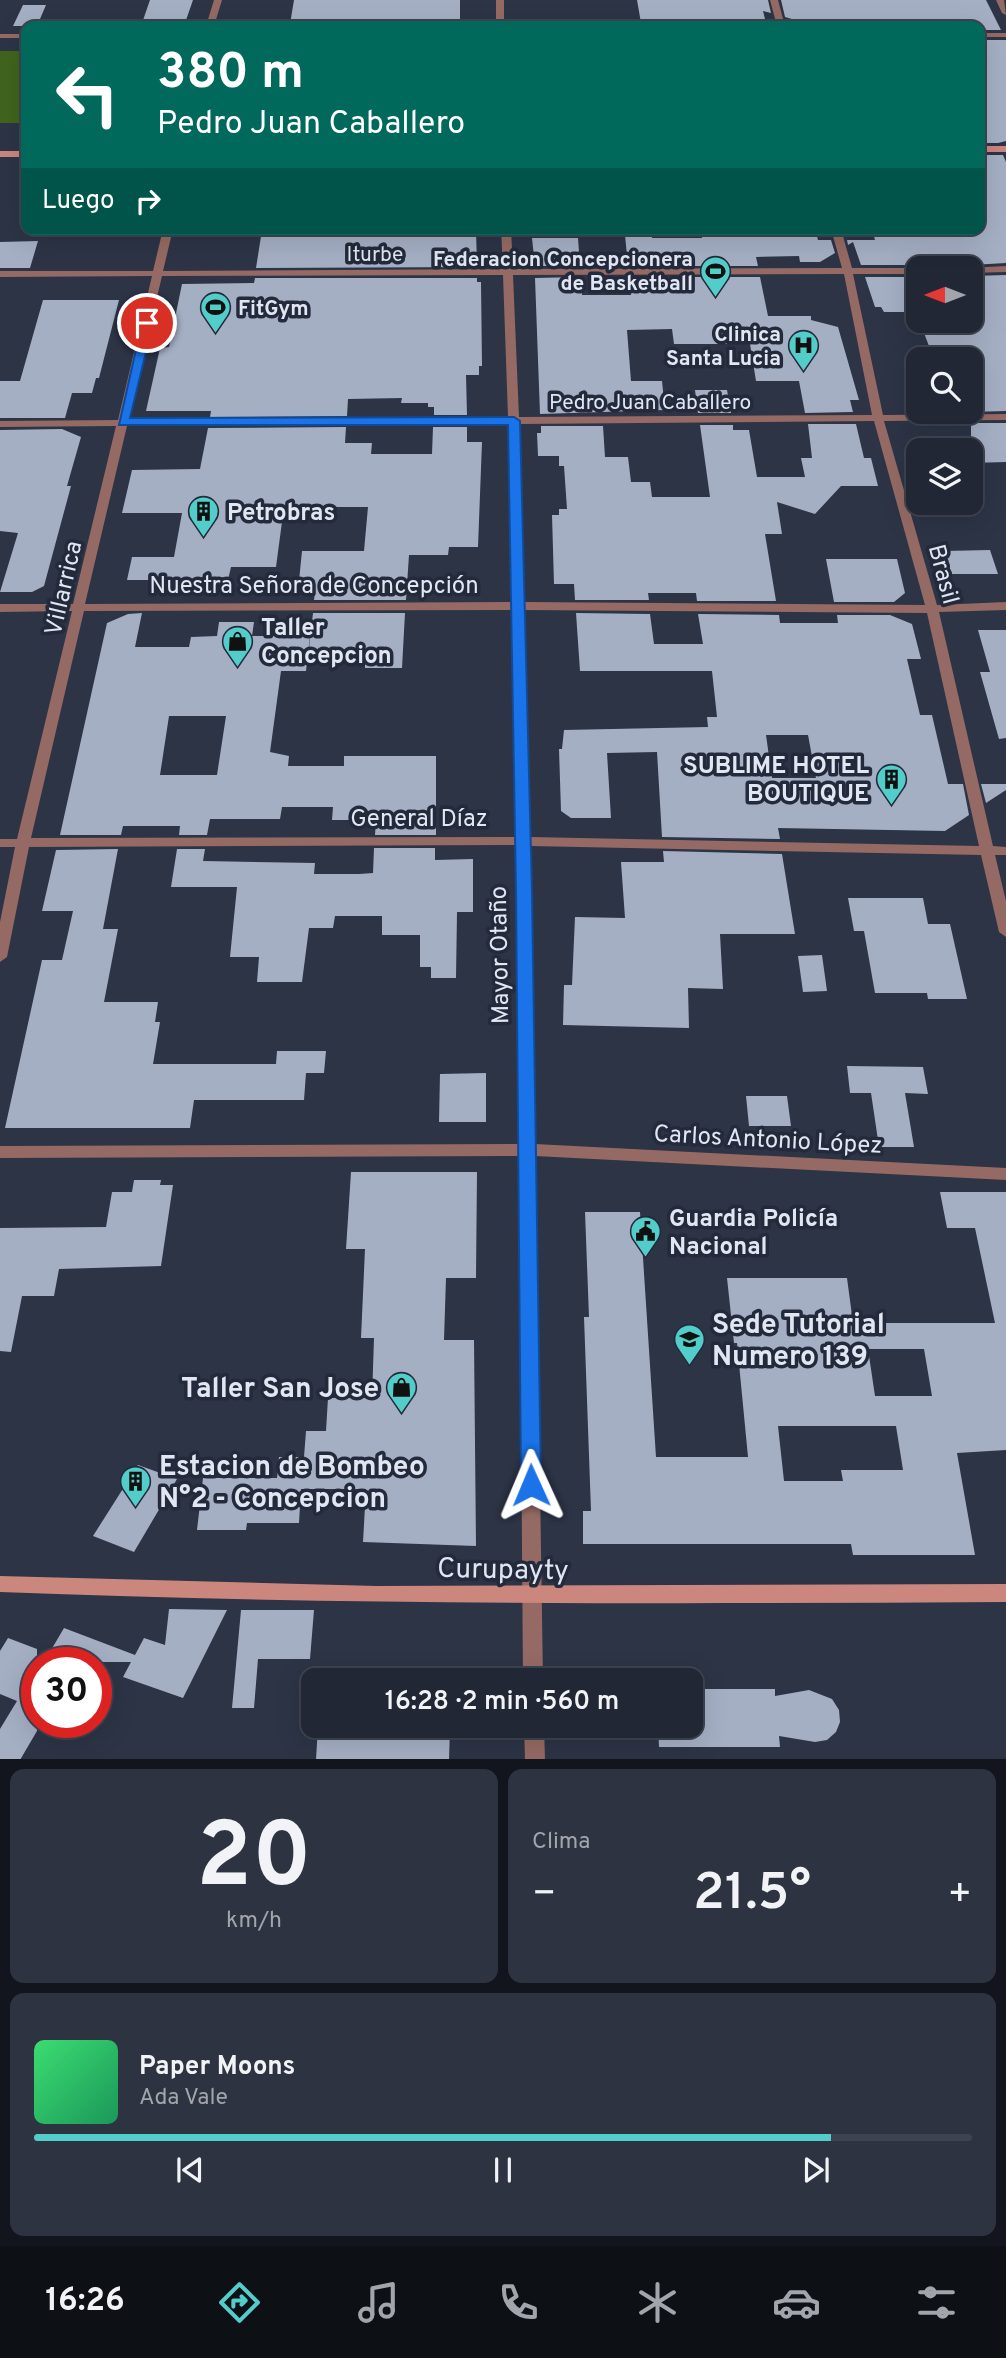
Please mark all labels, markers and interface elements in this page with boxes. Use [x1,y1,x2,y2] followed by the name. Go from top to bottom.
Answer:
[157,44,304,106] text: 380 m
[42,49,133,140] icon: left
[157,105,465,145] text: Pedro Juan Caballero
[129,182,167,220] icon: right
[42,185,115,218] text: Luego
[347,242,403,269] street label: Iturbe
[433,247,693,298] place label: Federacion Concepcionera de Basketball
[699,254,733,298] sports icon: Federacion Concepcionera de Basketball
[906,256,984,332] north arrow
[906,256,983,515] map controls
[198,291,232,335] sports icon: FitGym
[117,293,177,353] pin
[238,296,309,323] place label: FitGym
[128,304,166,342] icon: arrive
[666,322,781,373] place label: Clinica Santa Lucia
[787,329,821,373] hospital icon: Clinica Santa Lucia
[906,347,983,424] button: search
[549,390,751,417] street label: Pedro Juan Caballero
[906,438,983,515] button: layers
[187,495,221,539] building icon: Petrobras
[227,499,335,529] place label: Petrobras
[40,538,90,639] street label: Villarrica
[920,541,964,608] street label: Brasil
[149,572,479,602] street label: Nuestra Señora de Concepción
[261,614,392,672] place label: Taller Concepcion
[221,624,255,668] shop icon: Taller Concepcion
[683,752,869,810] place label: SUBLIME HOTEL BOUTIQUE
[875,762,909,806] building icon: SUBLIME HOTEL BOUTIQUE
[350,805,488,835] street label: General Díaz
[485,886,517,1024] street label: Mayor Otaño
[653,1120,883,1162] street label: Carlos Antonio López
[669,1205,838,1263] place label: Guardia Policía Nacional
[629,1215,663,1259] public building icon: Guardia Policía Nacional
[712,1308,885,1376] place label: Sede Tutorial Numero 139
[672,1322,706,1366] school or university icon: Sede Tutorial Numero 139
[385,1370,419,1414] shop icon: Taller San Jose
[181,1372,379,1408] place label: Taller San Jose
[494,1448,568,1522] position arrow
[159,1450,425,1518] place label: Estacion de Bombeo N°2 - Concepcion
[119,1464,153,1508] building icon: Estacion de Bombeo N°2 - Concepcion
[437,1552,569,1590] street label: Curupayty
[21,1647,112,1738] speed limit sign: 30
[385,1686,619,1719] text: 16:28 · 2 min · 560 m
[196,1804,312,1919] text: 20
[532,1828,590,1857] text: Clima
[693,1862,811,1928] text: 21.5°
[532,1871,557,1920] text: −
[947,1871,972,1920] text: +
[226,1907,282,1936] text: km/h
[139,2051,295,2084] text: Paper Moons
[139,2084,228,2113] text: Ada Vale
[171,2151,209,2189] icon: previous
[484,2151,522,2189] icon: pause
[797,2151,835,2189] icon: next
[215,2278,264,2327] icon: directions
[354,2278,403,2327] icon: music
[494,2278,543,2327] icon: phone
[633,2278,682,2327] icon: climate
[772,2278,821,2327] icon: car
[912,2278,961,2327] icon: filters
[45,2282,125,2322] text: 16:26

